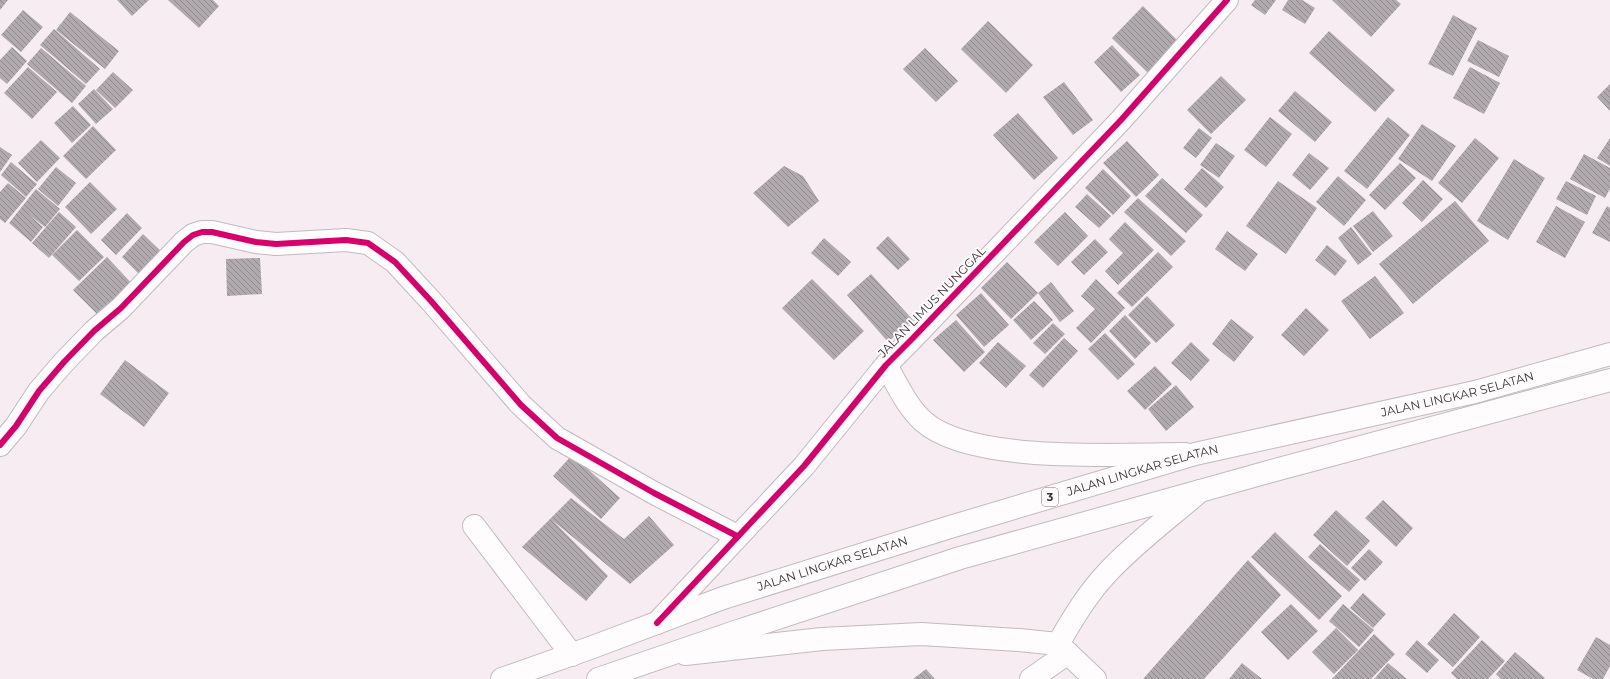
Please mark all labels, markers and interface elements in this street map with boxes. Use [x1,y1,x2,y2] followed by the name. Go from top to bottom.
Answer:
[874,243,989,361] street label: JALAN LIMUS NUNGGAL
[1378,368,1535,420] street label: JALAN LINGKAR SELATAN
[1064,441,1220,499] street label: JALAN LINGKAR SELATAN
[1042,488,1058,506] road number: 3
[754,533,909,594] street label: JALAN LINGKAR SELATAN

